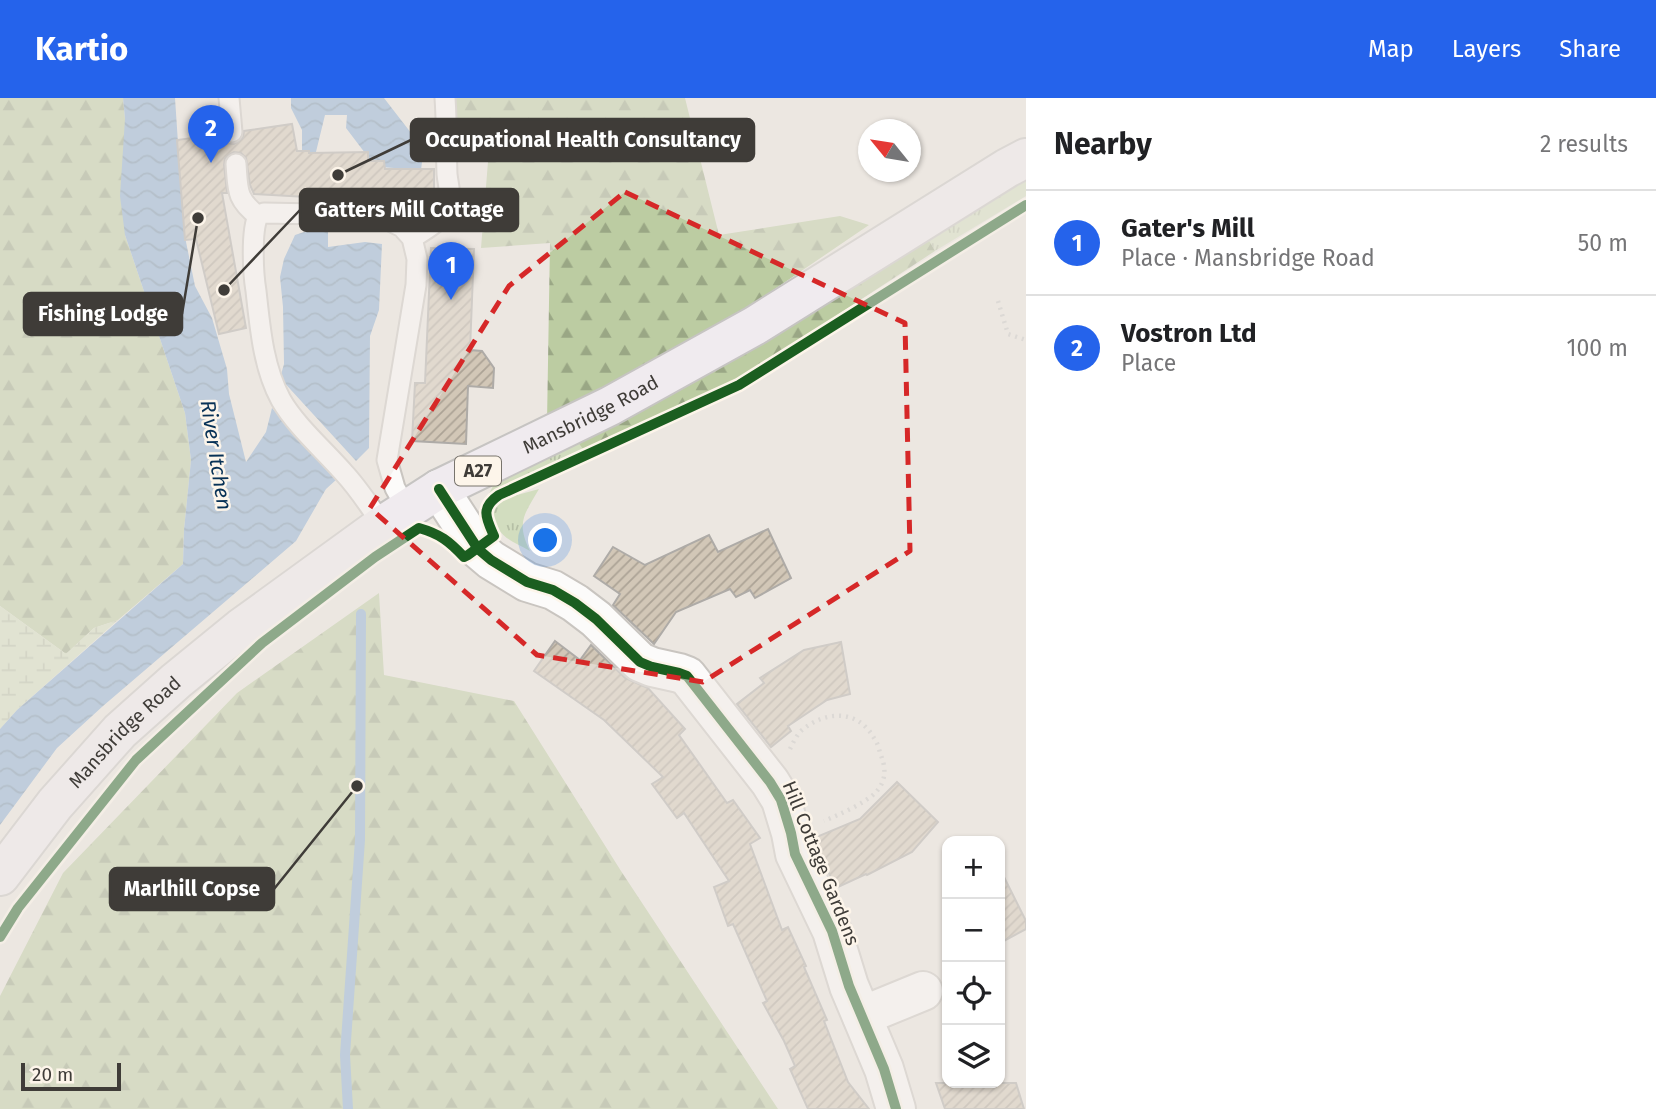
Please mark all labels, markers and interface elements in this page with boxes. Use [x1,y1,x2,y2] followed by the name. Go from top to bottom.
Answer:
[35,29,128,69] text: Kartio
[1368,35,1414,63] text: Map
[1452,35,1521,63] text: Layers
[1559,35,1621,63] text: Share
[188,105,234,163] pin: 2
[411,119,754,161] callout: Occupational Health Consultancy
[858,119,921,182] north arrow
[1054,126,1152,162] text: Nearby
[425,127,741,153] text: Occupational Health Consultancy
[1540,130,1628,158] text: 2 results
[300,189,518,231] callout: Gatters Mill Cottage
[314,197,504,223] text: Gatters Mill Cottage
[1121,213,1254,244] text: Gater's Mill
[1072,229,1082,257] text: 1
[1578,229,1628,257] text: 50 m
[428,242,474,300] pin: 1
[1121,244,1375,272] text: Place · Mansbridge Road
[24,293,182,335] callout: Fishing Lodge
[38,301,169,327] text: Fishing Lodge
[1121,318,1257,349] text: Vostron Ltd
[1071,334,1083,362] text: 2
[1567,334,1628,362] text: 100 m
[1121,349,1176,377] text: Place
[519,370,662,458] street label: Mansbridge Road
[194,398,238,512] water label: River Itchen
[455,456,501,486] road number: A27
[528,523,562,557] your location
[64,671,185,792] street label: Mansbridge Road
[777,777,865,949] street label: Hill Cottage Gardens
[942,836,1005,1088] map controls
[942,836,1005,899] button: +
[110,868,274,910] callout: Marlhill Copse
[124,876,261,902] text: Marlhill Copse
[942,899,1005,962] button: −
[942,962,1005,1025] button: locate
[942,1025,1005,1088] button: layers
[21,1060,121,1092] scale bar
[32,1063,73,1086] text: 20 m

